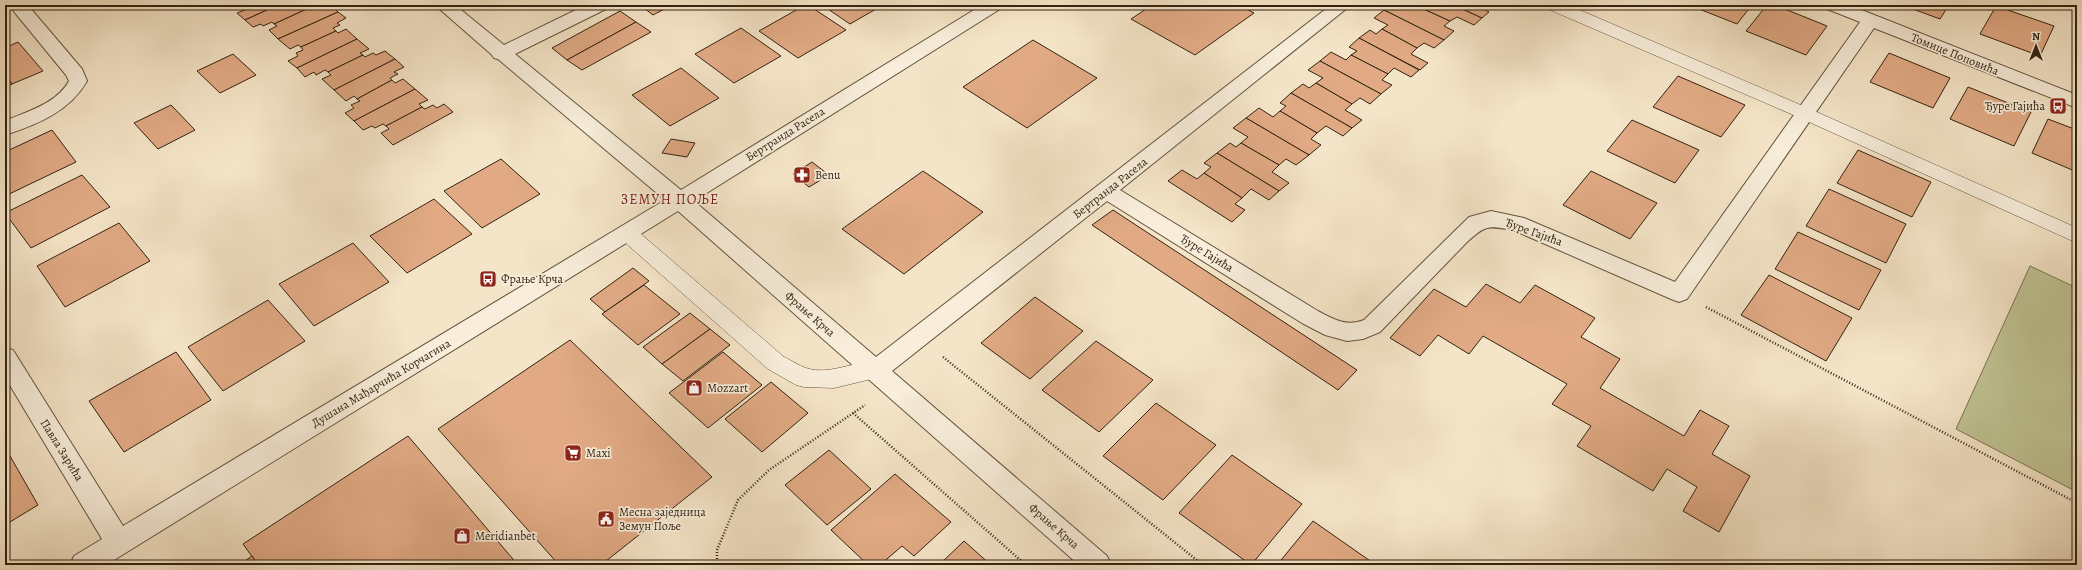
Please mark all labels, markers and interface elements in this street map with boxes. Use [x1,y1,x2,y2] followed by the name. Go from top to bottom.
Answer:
[2016,26,2056,66] north arrow
[1909,29,2002,79] street label: Томице Поповића
[2032,29,2040,44] text: N
[2048,96,2068,116] bus stop icon: Ђуре Гајића
[1985,98,2045,114] place label: Ђуре Гајића
[742,103,828,165] street label: Бертранда Расела
[1069,153,1151,222] street label: Бертранда Расела
[792,165,812,185] pharmacy icon: Benu
[815,167,841,183] place label: Benu
[621,190,719,209] district label: ЗЕМУН ПОЉЕ
[1503,214,1565,250] street label: Ђуре Гајића
[1177,230,1237,276] street label: Ђуре Гајића
[478,269,498,289] bus stop icon: Фрање Крча
[501,271,563,287] place label: Фрање Крча
[781,288,839,341] street label: Фрање Крча
[308,335,454,431] street label: Душана Мађарчића Корчагина
[684,378,704,398] shop icon: Mozzart
[707,380,748,396] place label: Mozzart
[37,416,88,485] street label: Павла Зарића
[563,443,583,463] supermarket icon: Maxi
[586,445,611,461] place label: Maxi
[1025,500,1083,553] street label: Фрање Крча
[619,504,706,534] place label: Месна заједница Земун Поље
[596,509,616,529] public building icon: Месна заједница Земун Поље
[452,526,472,546] shop icon: Meridianbet
[475,528,536,544] place label: Meridianbet

